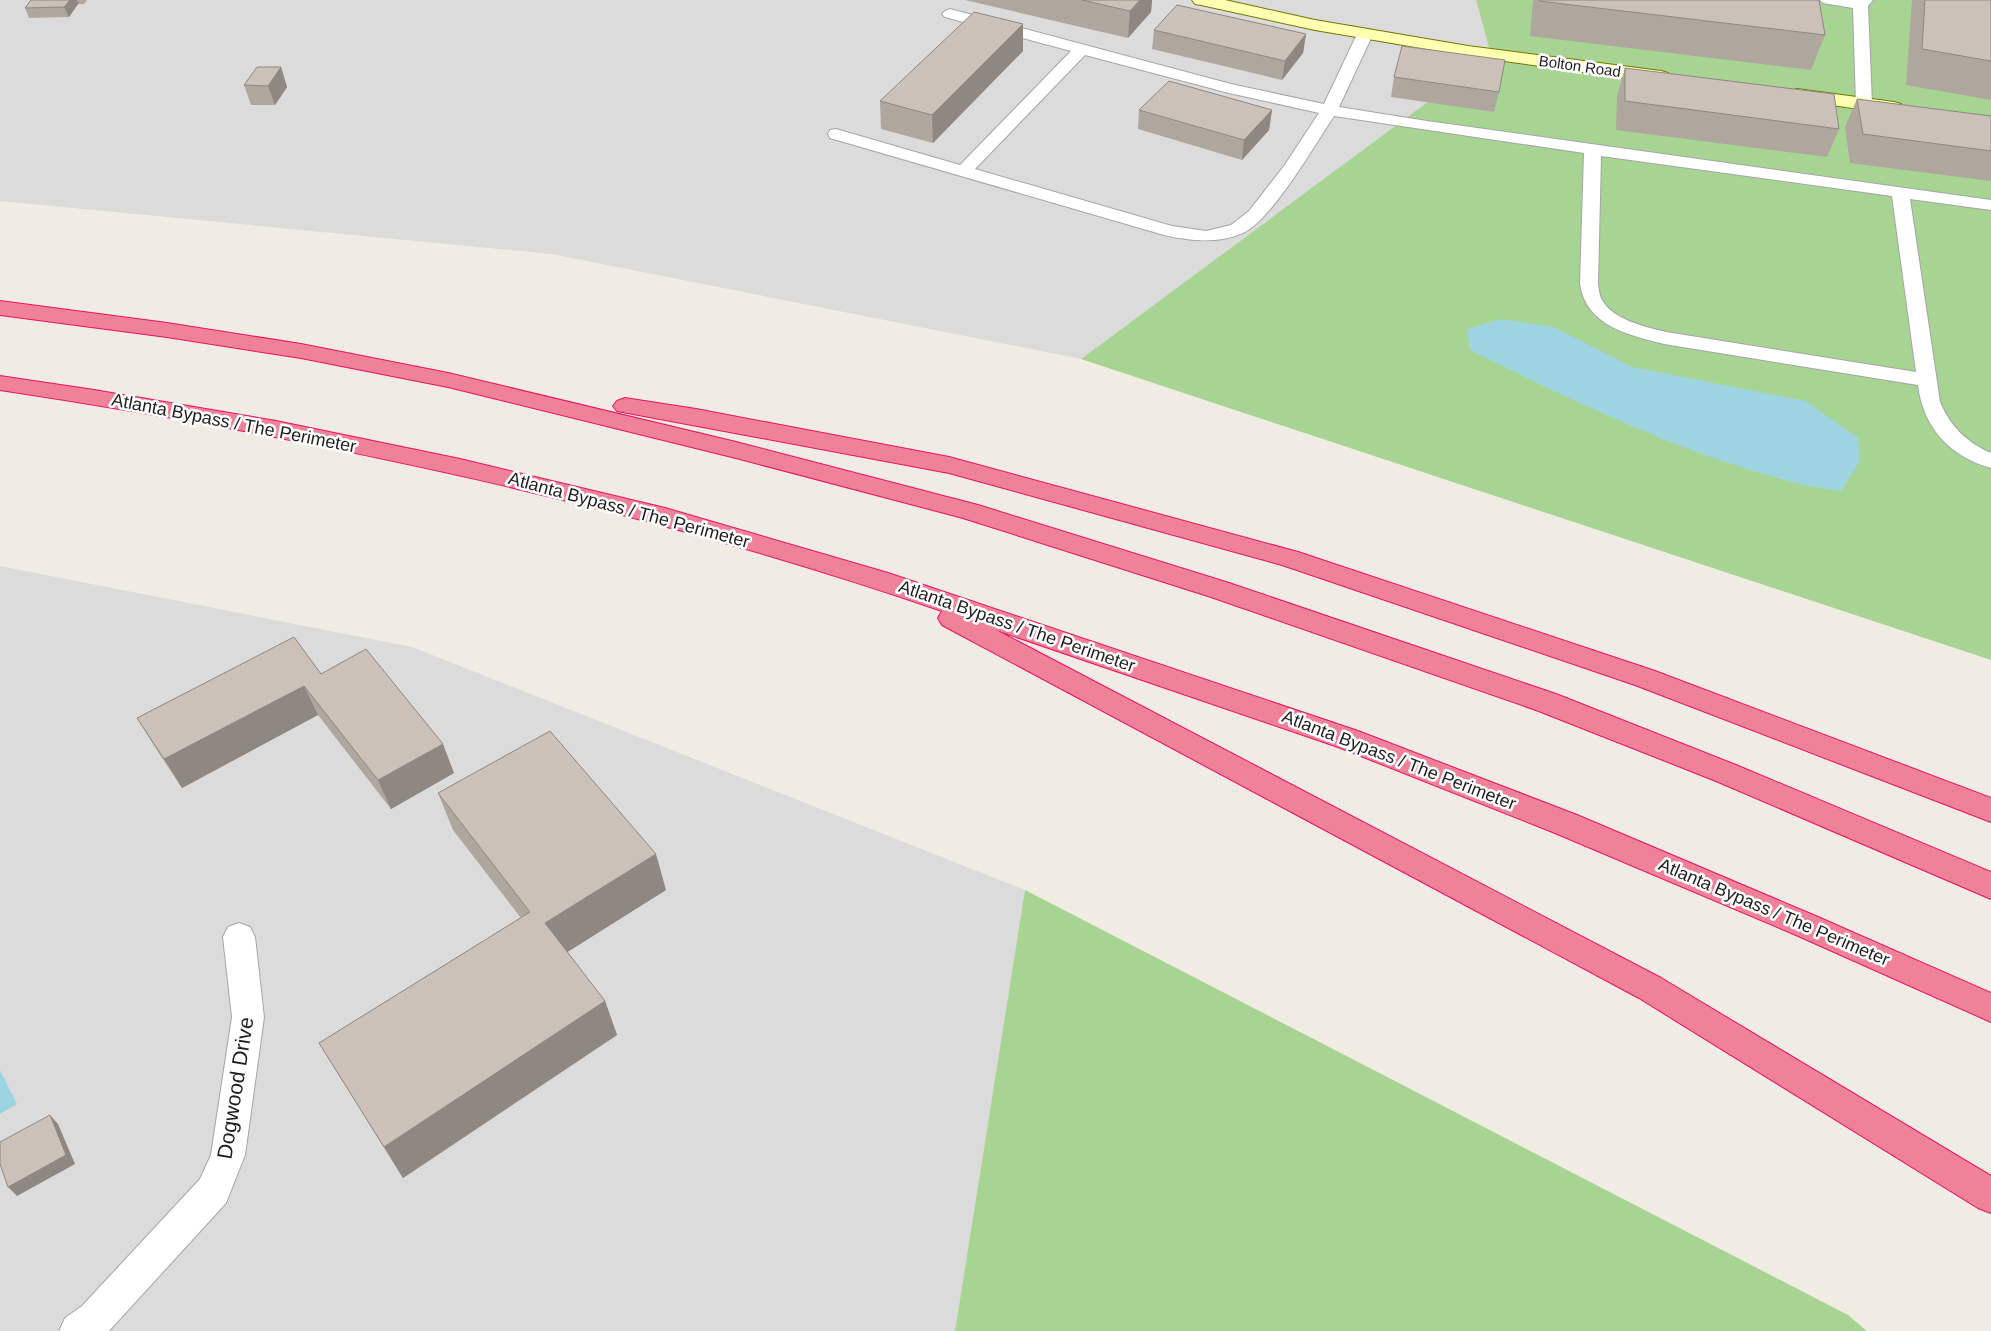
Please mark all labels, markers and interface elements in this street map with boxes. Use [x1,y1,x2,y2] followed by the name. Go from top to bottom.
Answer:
[1538,52,1622,80] street label: Bolton Road
[110,389,358,457] street label: Atlanta Bypass / The Perimeter
[506,468,752,552] street label: Atlanta Bypass / The Perimeter
[896,576,1138,676] street label: Atlanta Bypass / The Perimeter
[1279,706,1519,814] street label: Atlanta Bypass / The Perimeter
[1656,854,1892,970] street label: Atlanta Bypass / The Perimeter
[212,1015,258,1161] street label: Dogwood Drive

